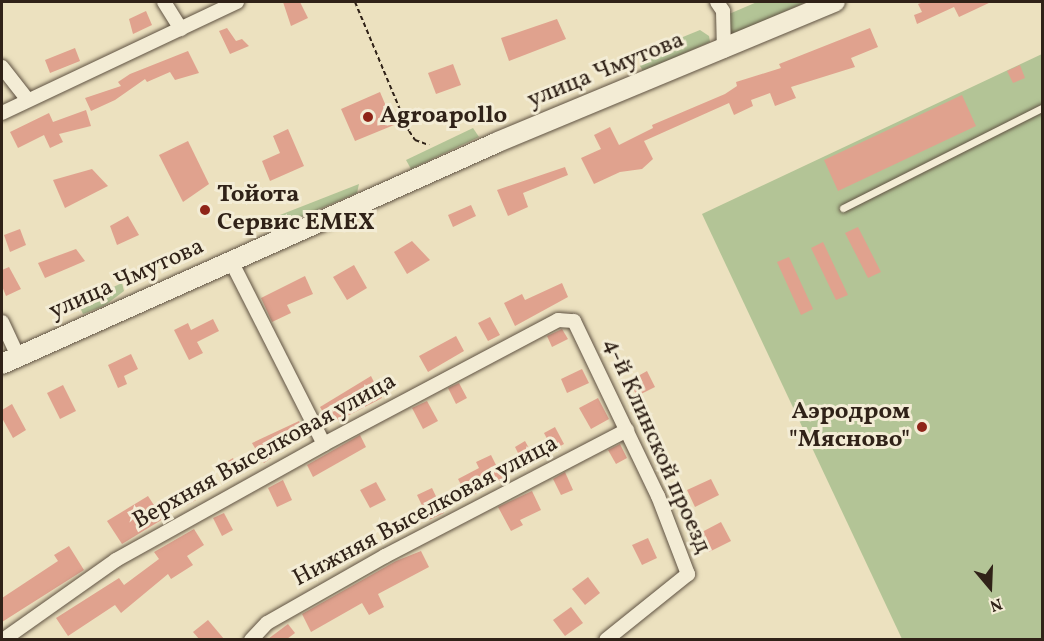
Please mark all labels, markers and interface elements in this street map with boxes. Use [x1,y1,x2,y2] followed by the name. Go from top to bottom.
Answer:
[523,26,689,116] street label: улица Чмутова
[380,103,507,131] place label: Agroapollo
[361,110,375,124] marker: Agroapollo
[217,182,375,238] place label: Тойота Сервис EMEX
[198,203,212,217] marker: Тойота Сервис EMEX
[45,233,209,327] street label: улица Чмутова
[596,334,716,558] street label: 4-й Клинской проезд
[128,367,402,537] street label: Верхняя Выселковая улица
[789,399,910,455] place label: Аэродром "Мясново"
[915,420,929,434] marker: Аэродром "Мясново"
[288,430,564,594] street label: Нижняя Выселковая улица
[960,557,1020,617] north arrow
[987,592,1005,616] text: N

